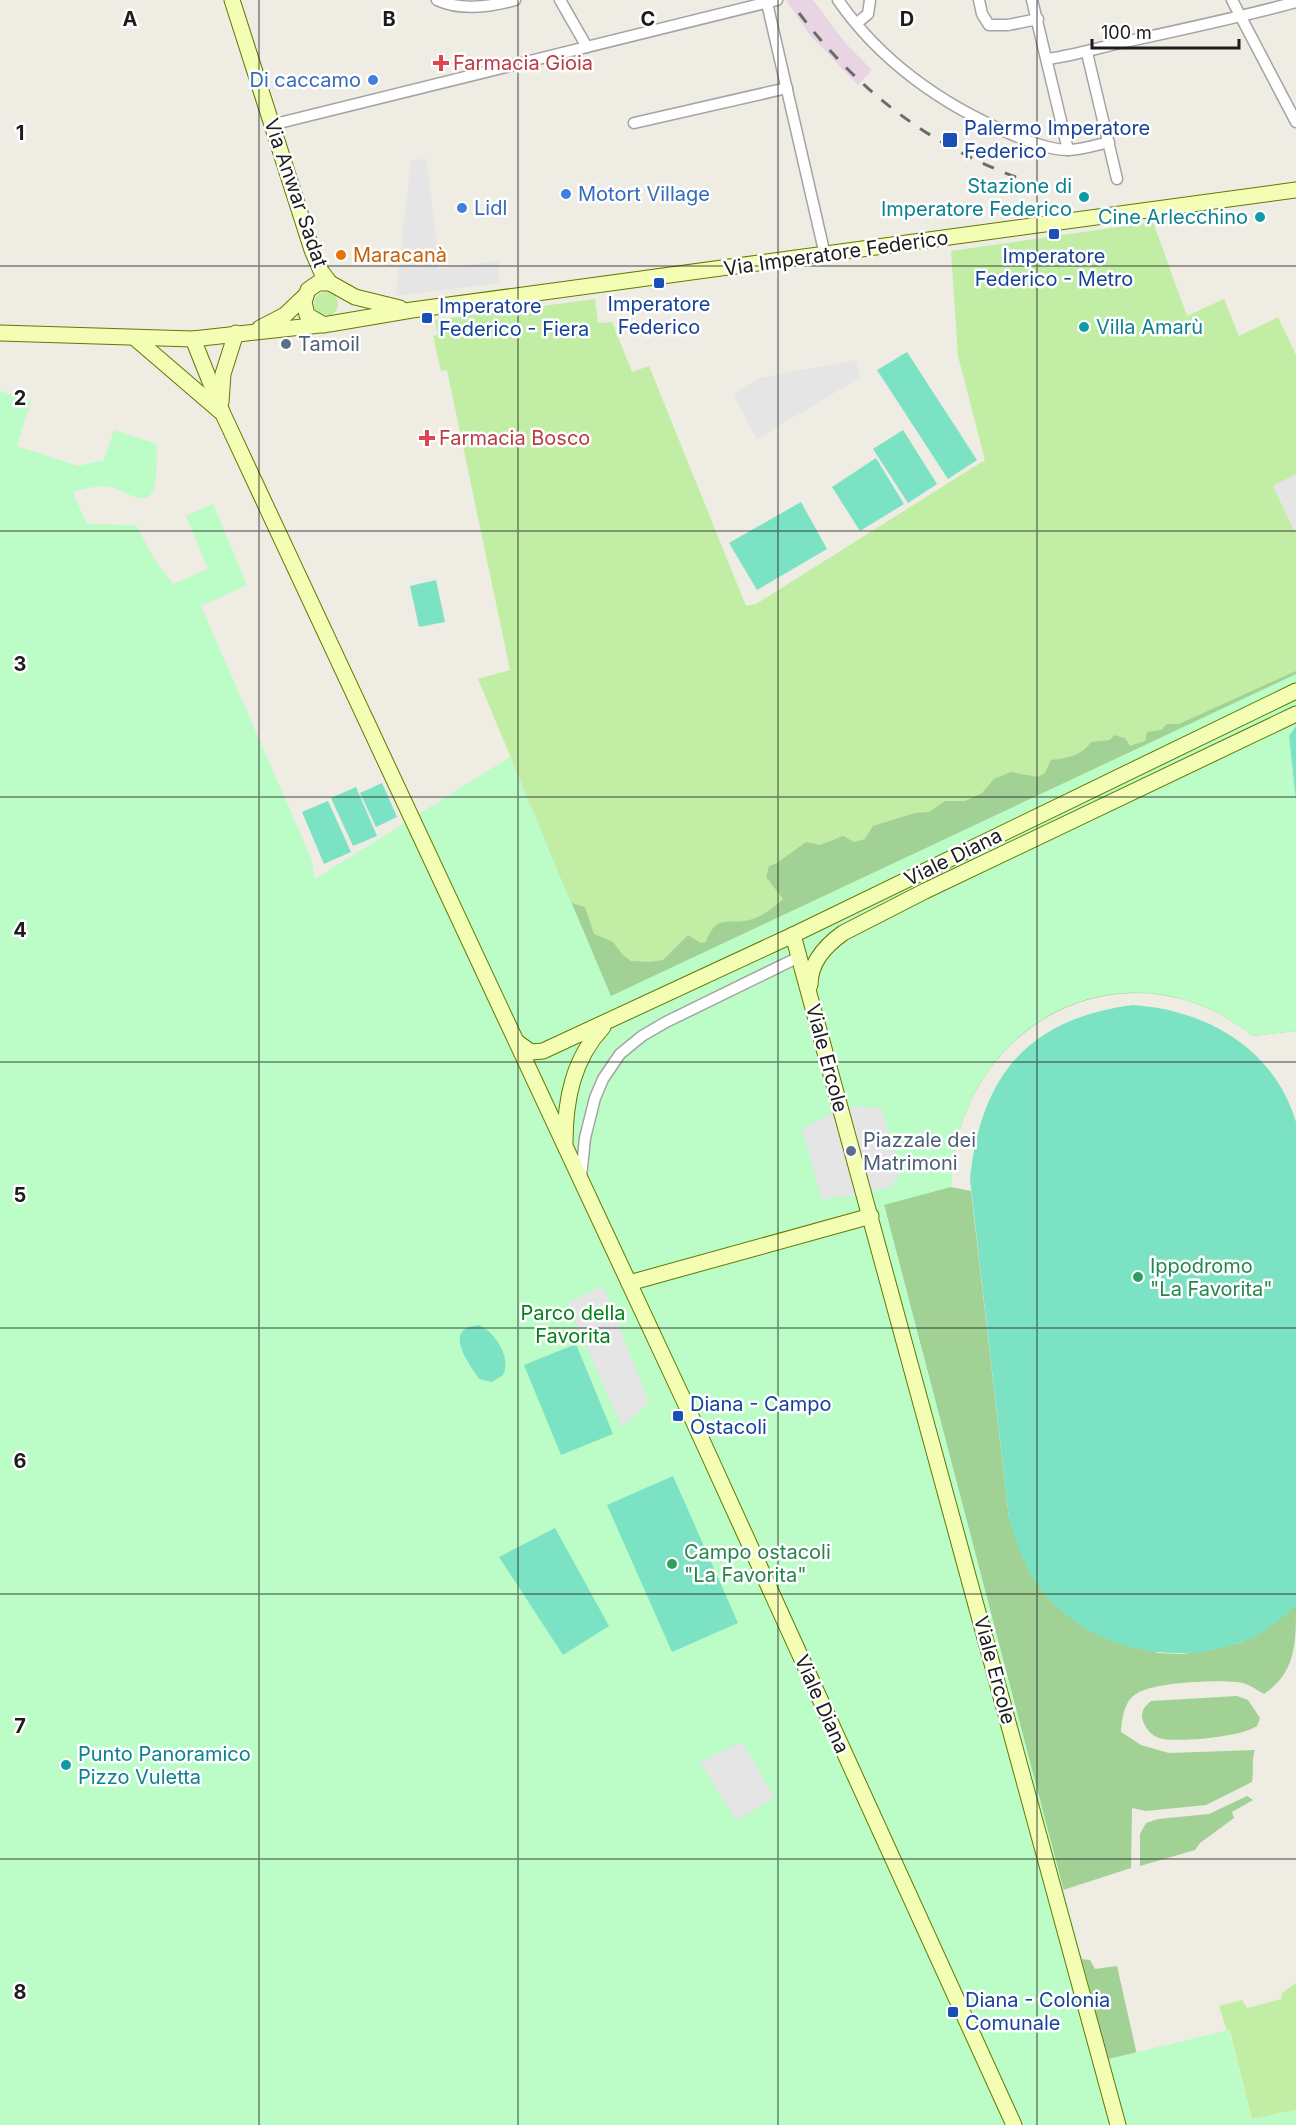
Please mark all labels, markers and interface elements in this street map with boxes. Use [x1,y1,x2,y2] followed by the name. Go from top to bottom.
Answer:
[123,7,138,31] text: A
[382,7,396,31] text: B
[641,7,655,31] text: C
[900,7,914,31] text: D
[1092,12,1239,50] scale bar
[1101,22,1152,43] text: 100 m
[453,51,593,75] place label: Farmacia Gioia
[434,56,448,70] marker: Farmacia Gioia
[249,68,361,92] place label: Di caccamo
[366,73,380,87] marker: Di caccamo
[259,115,333,271] street label: Via Anwar Sadat
[964,116,1150,163] place label: Palermo Imperatore Federico
[16,121,24,145] text: 1
[941,131,959,149] marker: Palermo Imperatore Federico
[881,174,1072,221] place label: Stazione di Imperatore Federico
[578,182,710,206] place label: Motort Village
[559,187,573,201] marker: Motort Village
[1077,190,1091,204] marker: Stazione di Imperatore Federico
[474,196,507,220] place label: Lidl
[455,201,469,215] marker: Lidl
[1098,205,1248,229] place label: Cine Arlecchino
[1253,210,1267,224] marker: Cine Arlecchino
[722,225,950,281] street label: Via Imperatore Federico
[1047,227,1061,241] marker: Imperatore Federico - Metro
[353,243,447,267] place label: Maracanà
[975,244,1133,291] place label: Imperatore Federico - Metro
[334,248,348,262] marker: Maracanà
[652,276,666,290] marker: Imperatore Federico
[608,292,710,339] place label: Imperatore Federico
[439,294,589,341] place label: Imperatore Federico - Fiera
[420,311,434,325] marker: Imperatore Federico - Fiera
[1096,315,1203,339] place label: Villa Amarù
[1077,320,1091,334] marker: Villa Amarù
[298,332,360,356] place label: Tamoil
[279,337,293,351] marker: Tamoil
[14,386,26,410] text: 2
[439,426,590,450] place label: Farmacia Bosco
[420,431,434,445] marker: Farmacia Bosco
[14,652,26,676] text: 3
[900,823,1006,891] street label: Viale Diana
[13,918,27,942] text: 4
[801,1001,853,1115] street label: Viale Ercole
[863,1128,976,1175] place label: Piazzale dei Matrimoni
[844,1144,858,1158] marker: Piazzale dei Matrimoni
[14,1183,26,1207] text: 5
[1150,1254,1272,1301] place label: Ippodromo "La Favorita"
[1131,1270,1145,1284] marker: Ippodromo "La Favorita"
[520,1301,626,1348] park label: Parco della Favorita
[690,1392,832,1439] place label: Diana - Campo Ostacoli
[671,1409,685,1423] marker: Diana - Campo Ostacoli
[14,1449,27,1473] text: 6
[684,1540,831,1587] place label: Campo ostacoli "La Favorita"
[665,1557,679,1571] marker: Campo ostacoli "La Favorita"
[969,1613,1021,1727] street label: Viale Ercole
[790,1651,854,1757] street label: Viale Diana
[14,1714,26,1738] text: 7
[78,1742,251,1789] place label: Punto Panoramico Pizzo Vuletta
[59,1758,73,1772] marker: Punto Panoramico Pizzo Vuletta
[13,1980,27,2004] text: 8
[965,1988,1110,2035] place label: Diana - Colonia Comunale
[946,2005,960,2019] marker: Diana - Colonia Comunale

